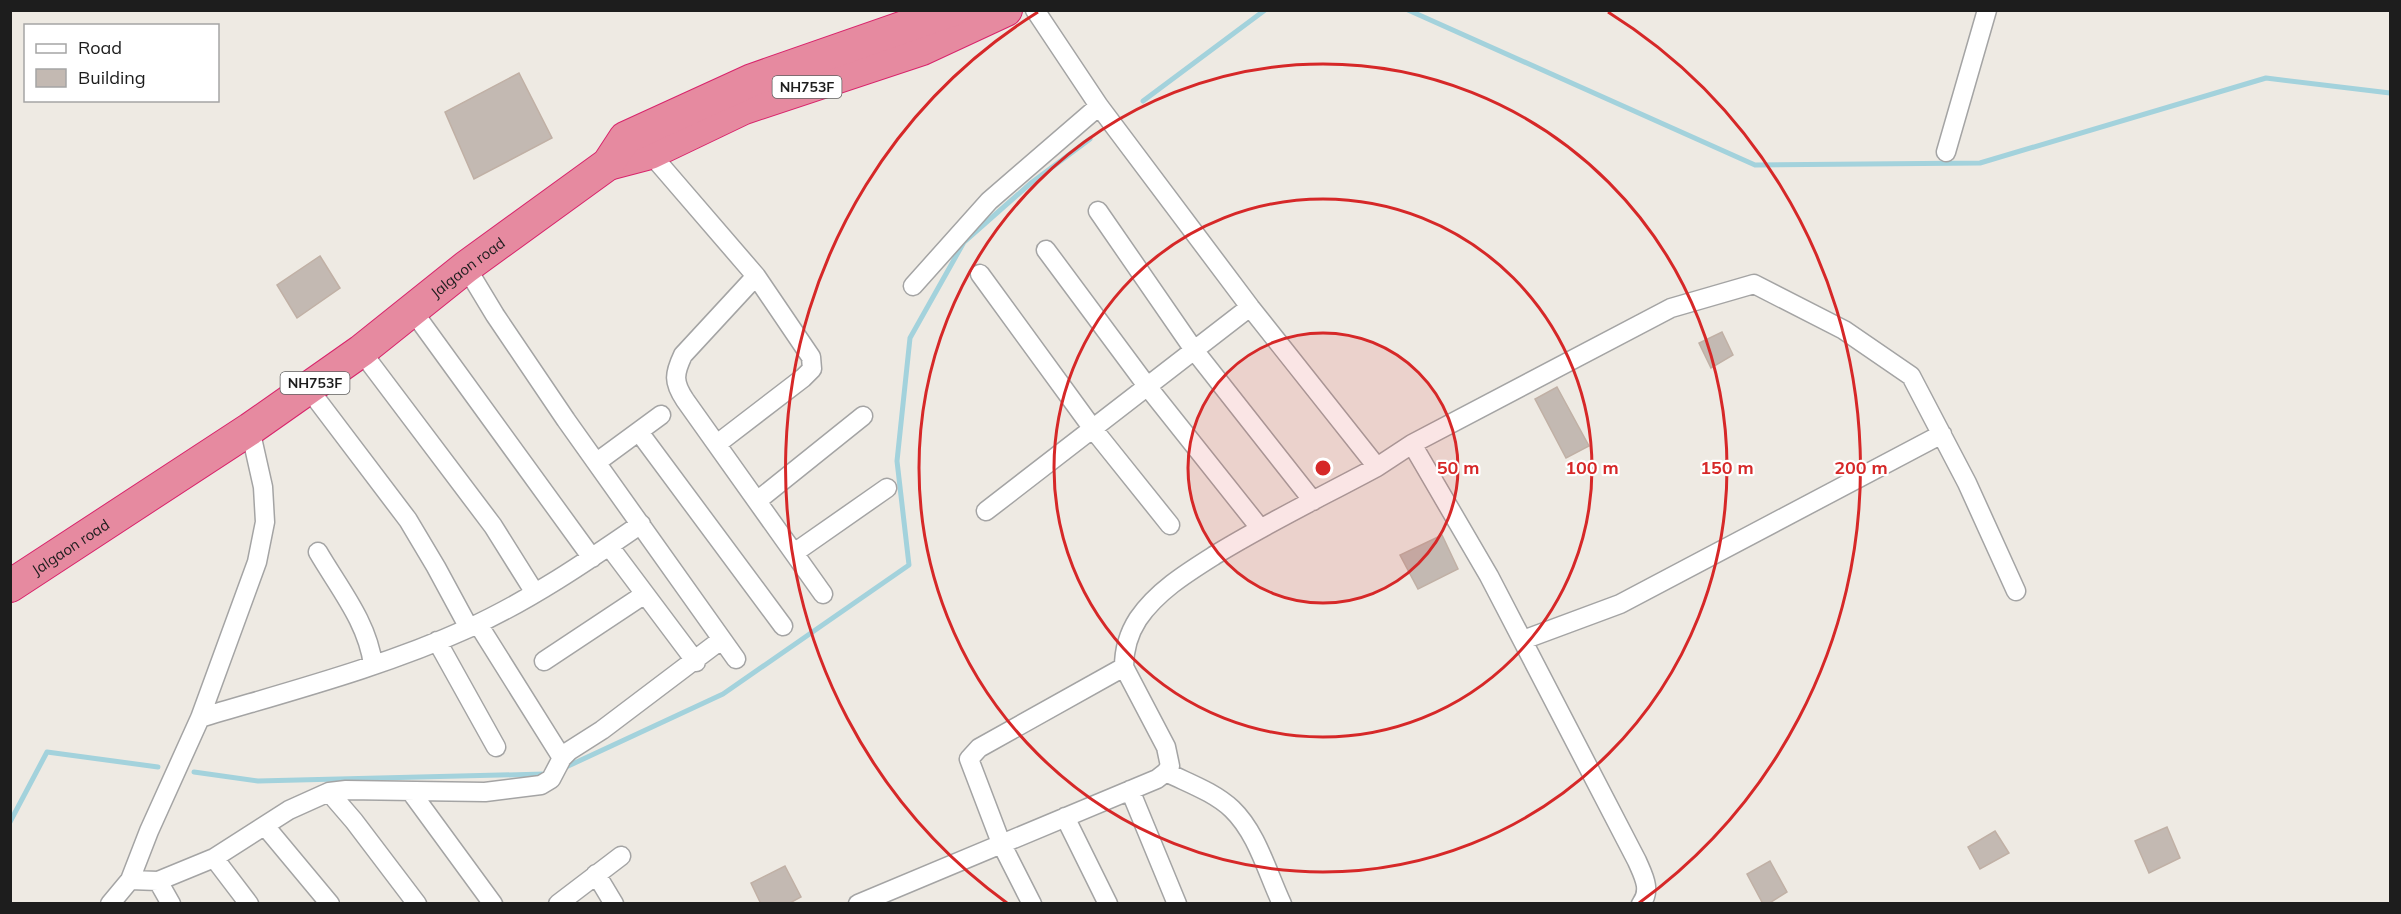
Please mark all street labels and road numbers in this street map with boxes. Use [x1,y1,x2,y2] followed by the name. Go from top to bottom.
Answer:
[772,76,842,98] road number: NH753F
[426,233,508,301] street label: Jalgaon road
[280,372,350,394] road number: NH753F
[28,514,113,579] street label: Jalgaon road

